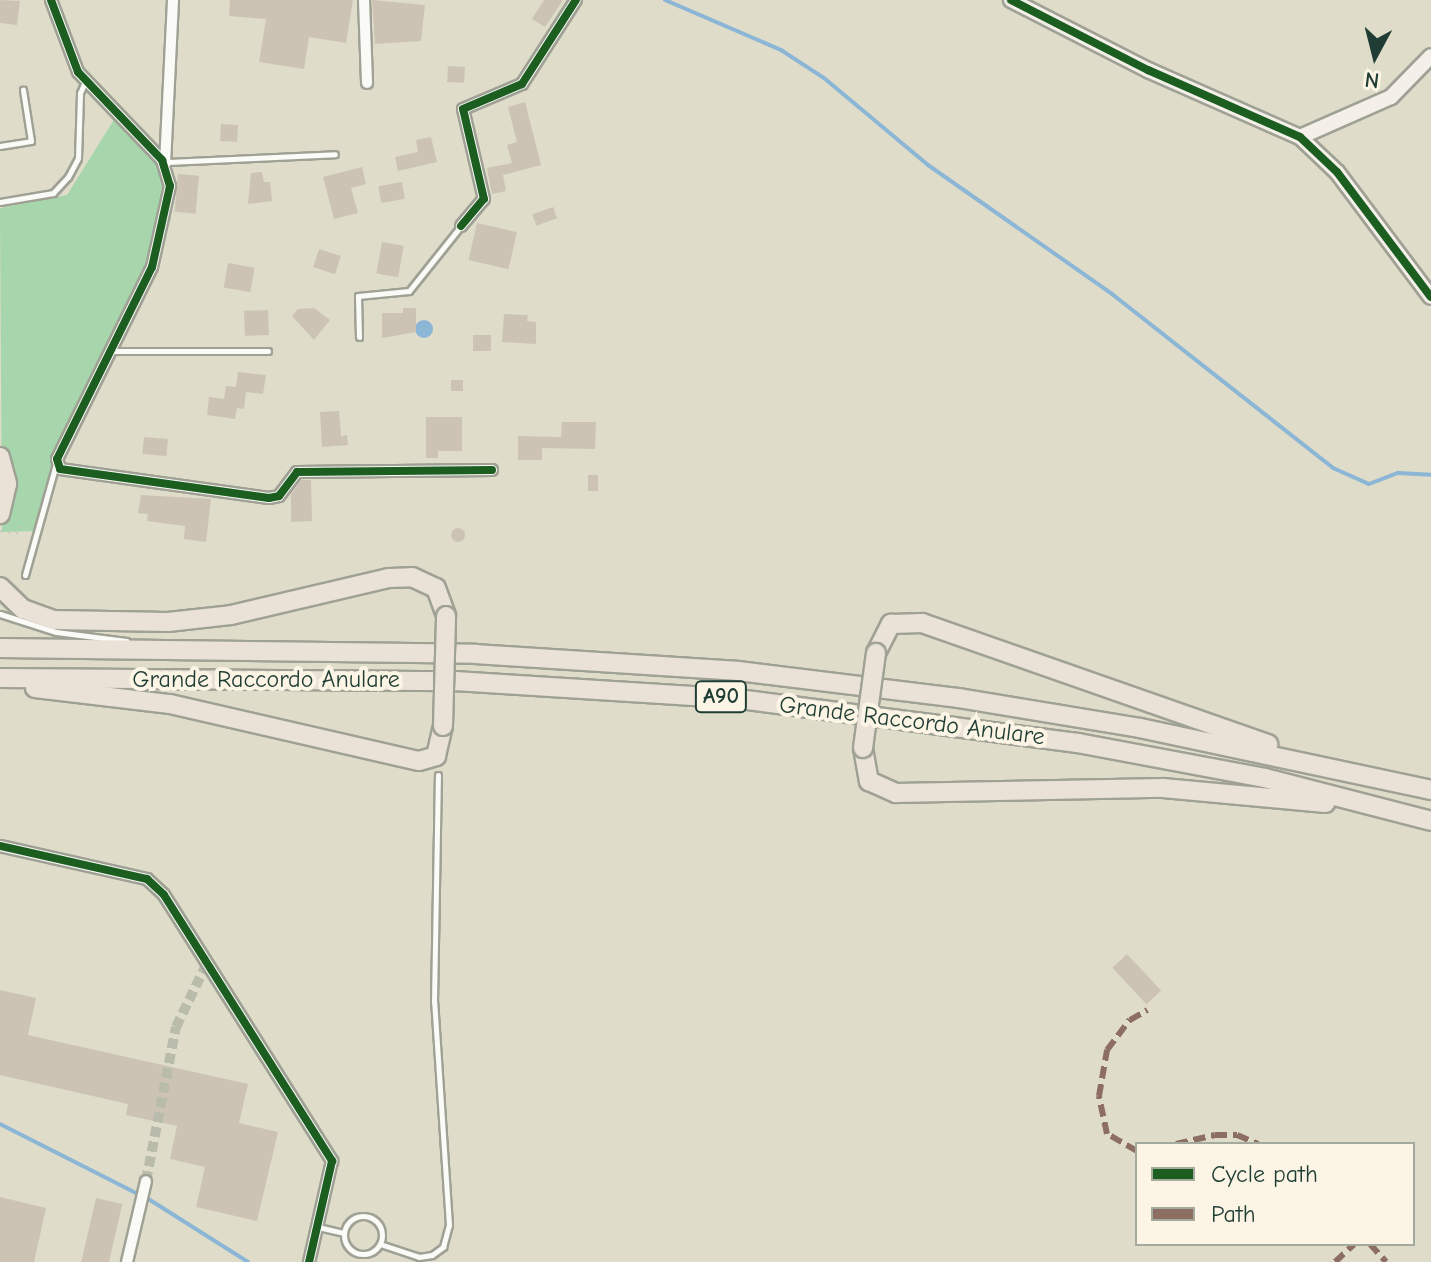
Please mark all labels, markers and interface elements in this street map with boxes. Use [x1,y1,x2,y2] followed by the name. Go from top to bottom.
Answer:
[1335,16,1415,96] north arrow
[1363,66,1381,94] text: N
[132,666,400,694] street label: Grande Raccordo Anulare
[693,679,749,715] road number: A90
[778,690,1046,752] street label: Grande Raccordo Anulare
[1135,1142,1415,1246] legend
[1211,1160,1318,1188] text: Cycle path
[1211,1200,1256,1228] text: Path

